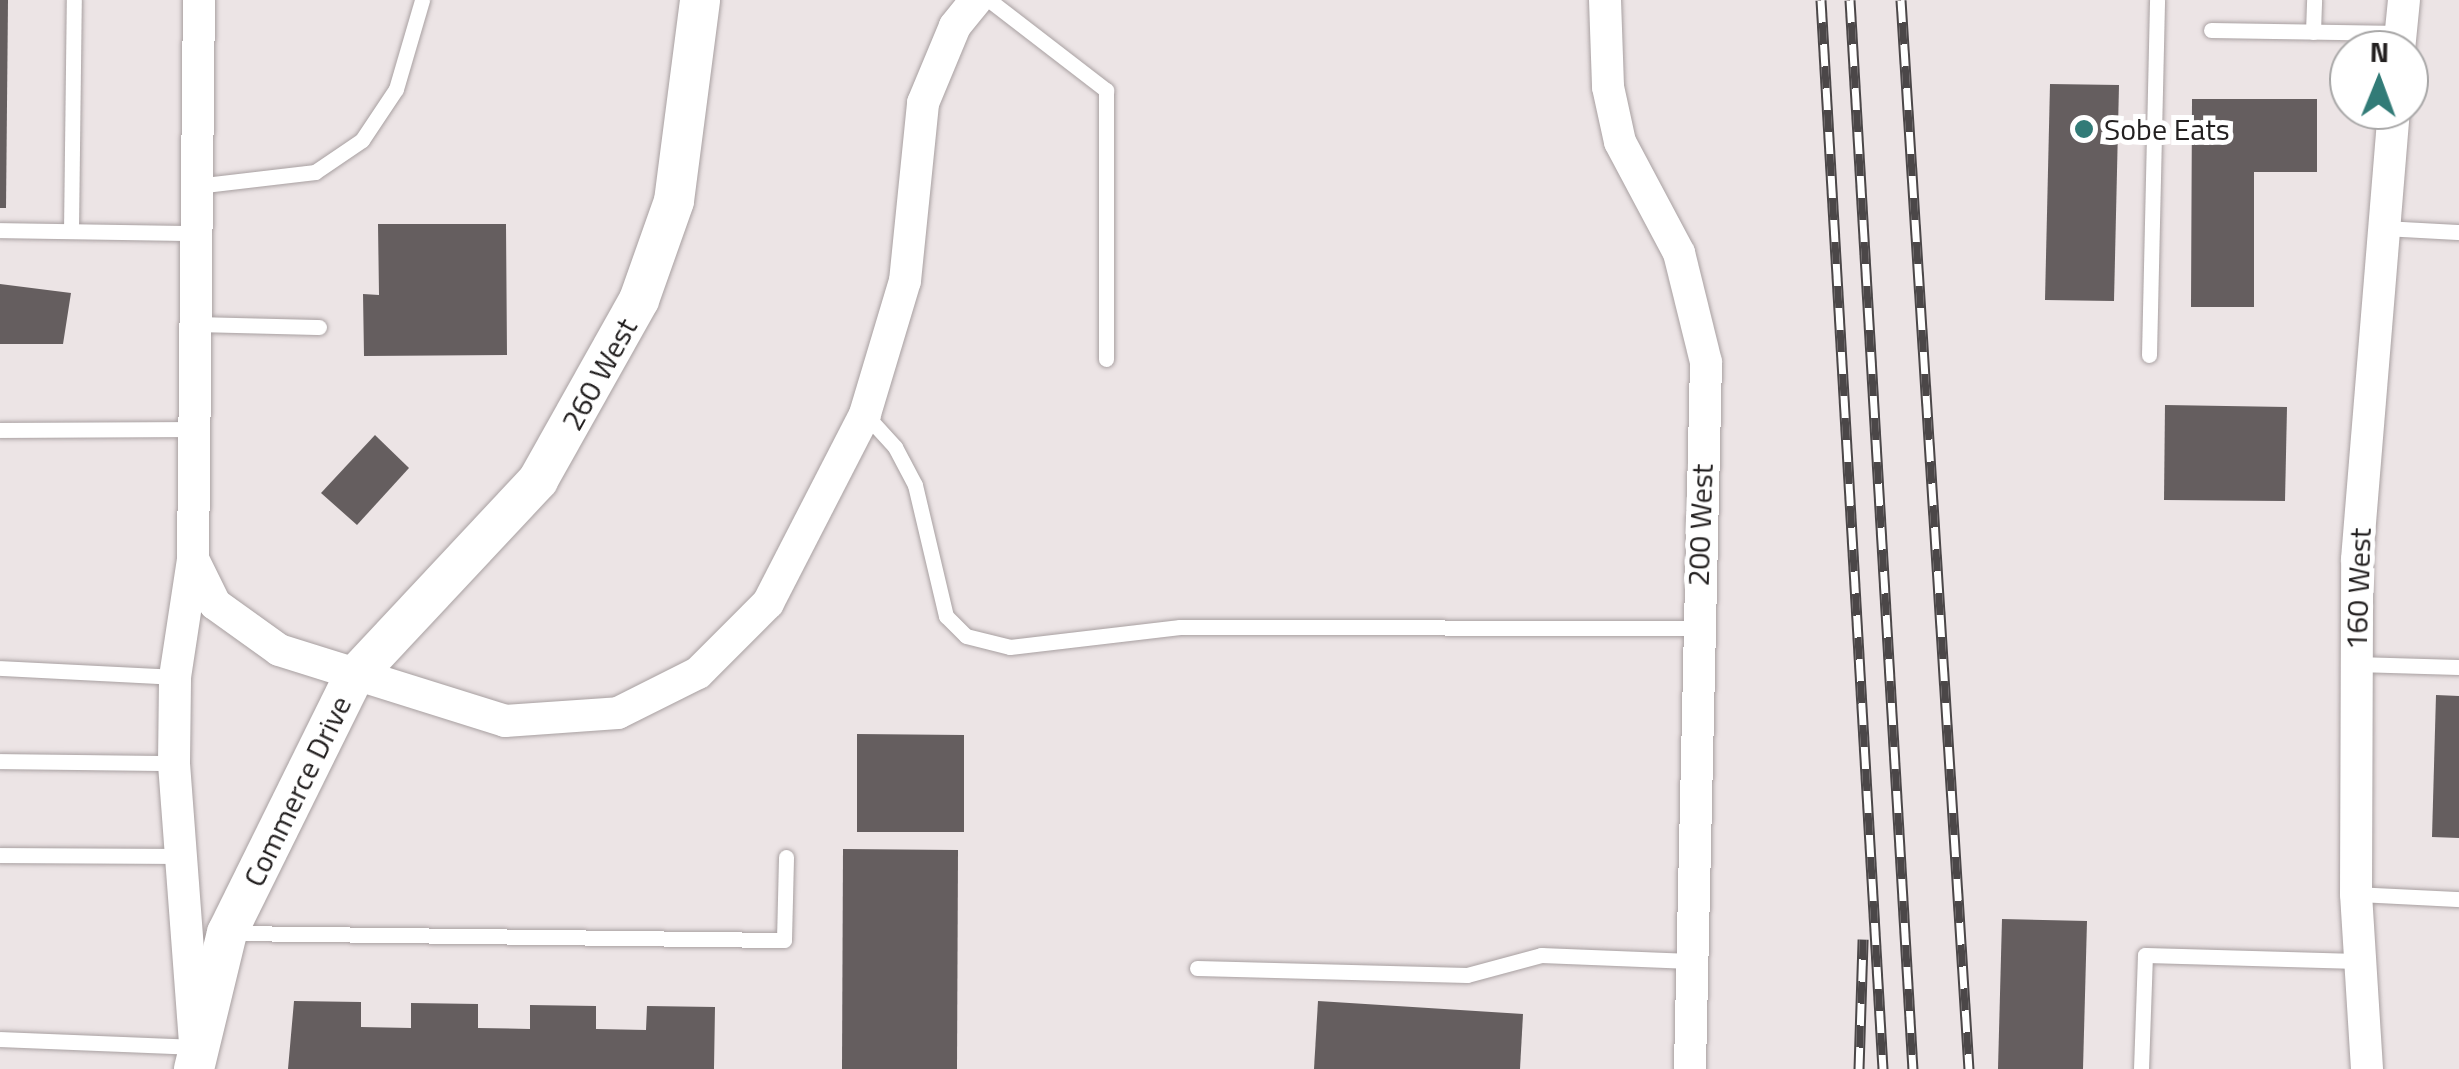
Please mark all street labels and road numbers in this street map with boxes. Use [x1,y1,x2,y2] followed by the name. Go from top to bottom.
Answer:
[554,312,644,436] street label: 260 West
[1680,463,1720,587] street label: 200 West
[2338,527,2378,651] street label: 160 West
[235,690,359,892] street label: Commerce Drive

